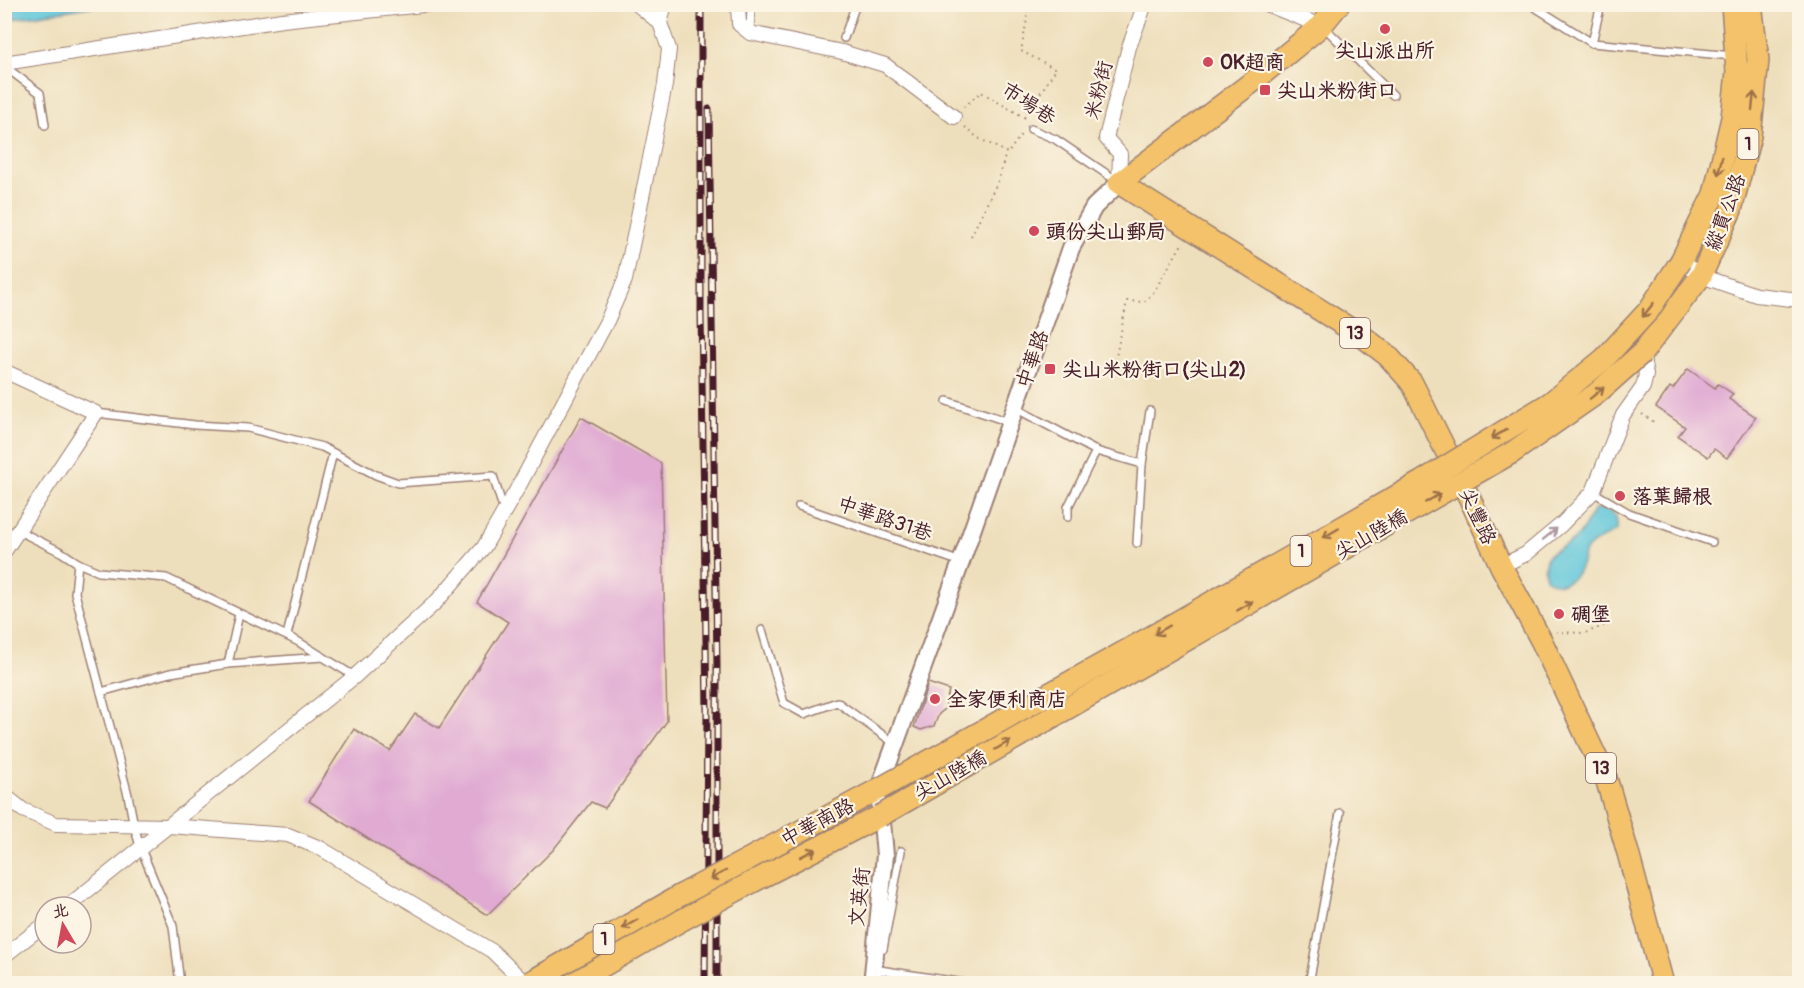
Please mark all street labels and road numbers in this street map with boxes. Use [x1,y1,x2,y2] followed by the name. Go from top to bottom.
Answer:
[1079,58,1118,122] street label: 米粉街
[997,77,1062,131] street label: 市場巷
[1738,129,1758,159] road number: 1
[1700,169,1751,254] street label: 縱貫公路
[1340,318,1370,348] road number: 13
[1011,326,1054,392] street label: 中華路
[1454,484,1502,550] street label: 尖豐路
[834,491,937,547] street label: 中華路31巷
[1330,504,1412,565] street label: 尖山陸橋
[1290,536,1312,566] road number: 1
[909,745,991,806] street label: 尖山陸橋
[1586,753,1616,783] road number: 13
[776,792,859,852] street label: 中華南路
[844,866,875,928] street label: 文英街
[594,924,614,954] road number: 1

